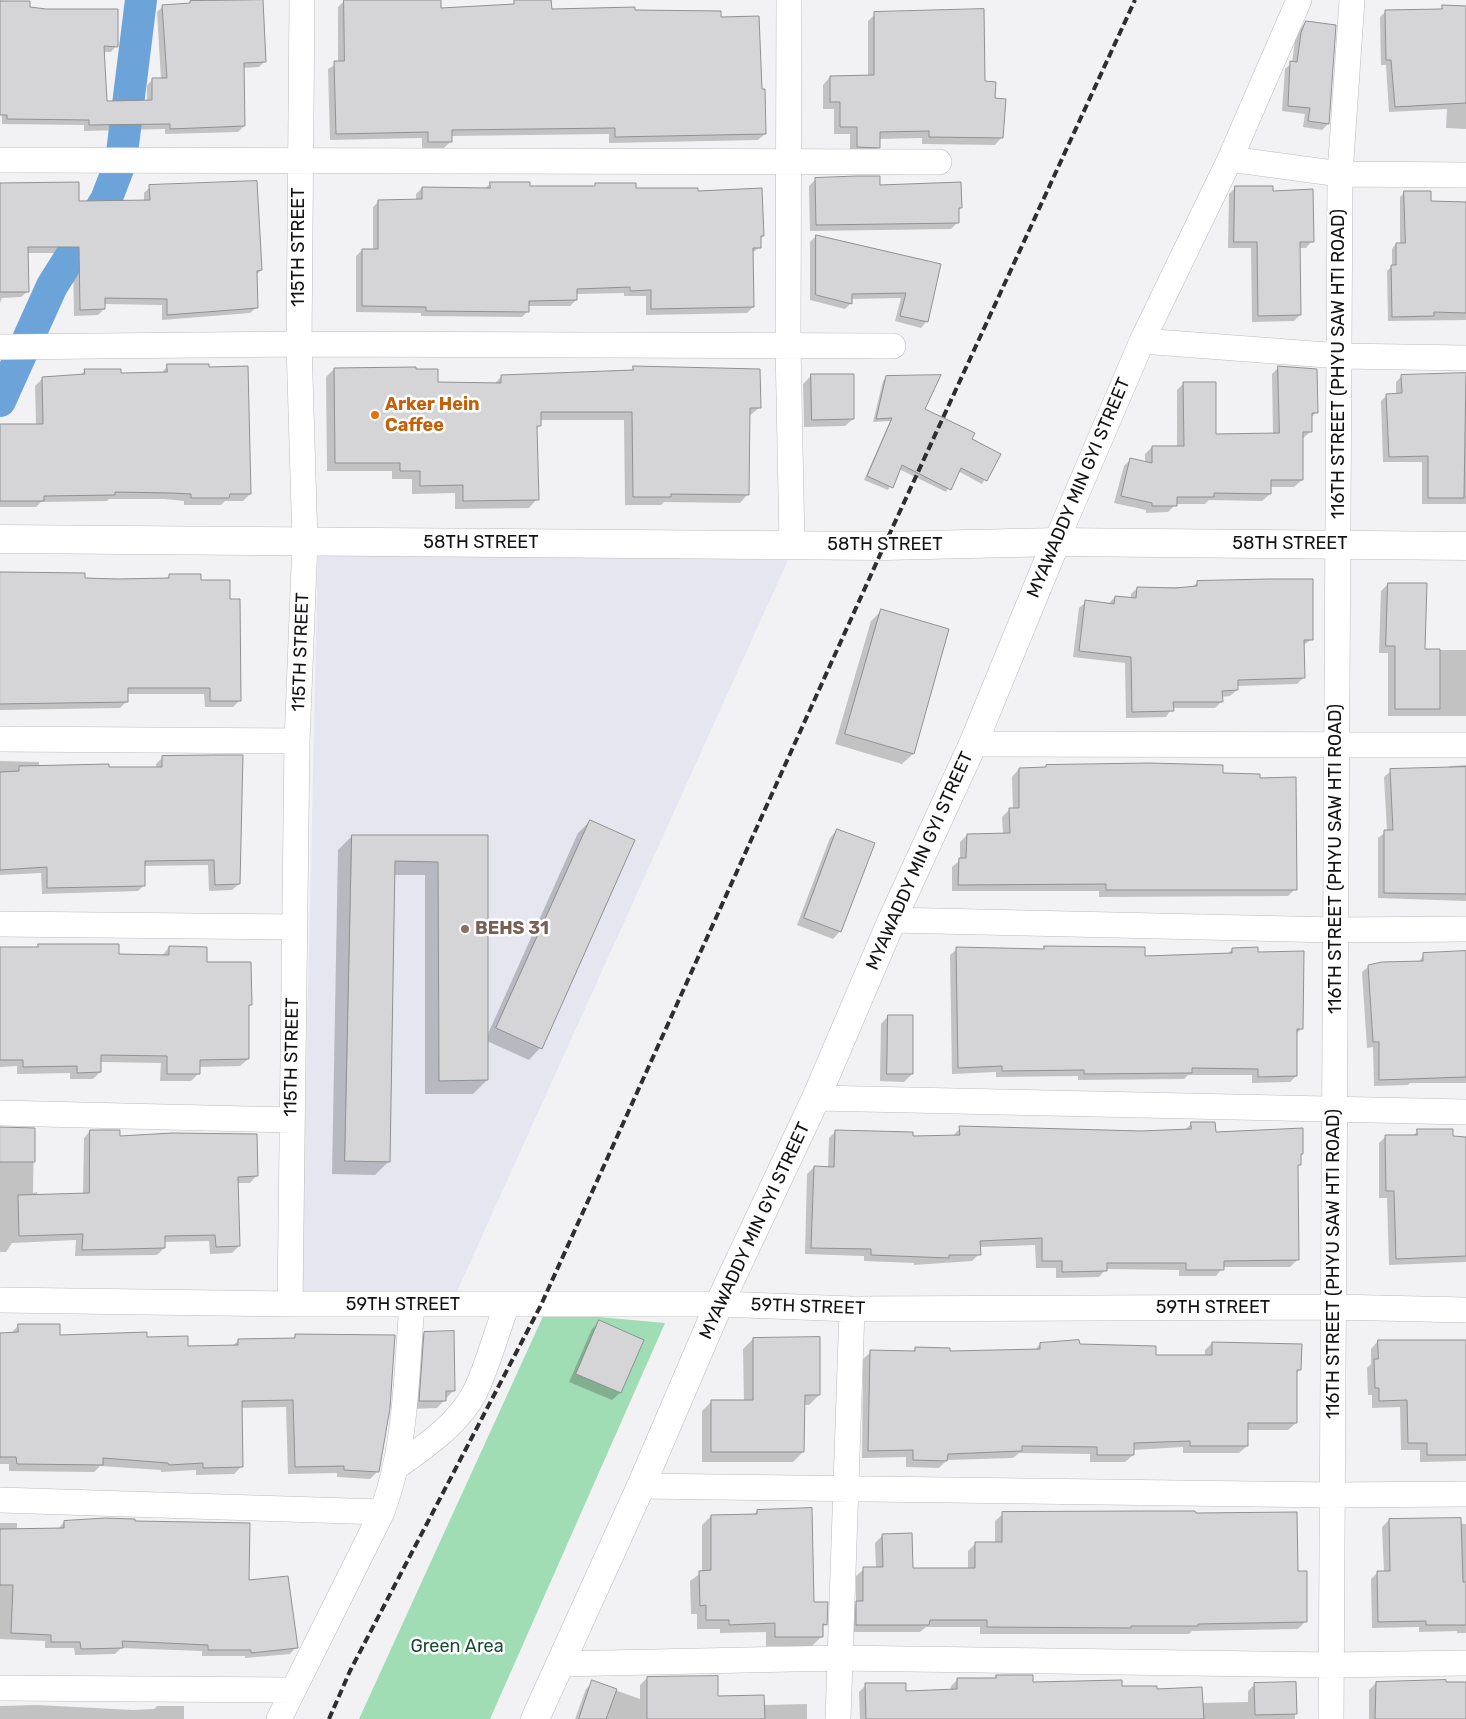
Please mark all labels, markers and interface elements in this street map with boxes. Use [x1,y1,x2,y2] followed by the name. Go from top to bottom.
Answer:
[288,187,310,307] street label: 115TH STREET
[1328,209,1350,519] street label: 116TH STREET (PHYU SAW HTI ROAD)
[1023,375,1135,601] street label: MYAWADDY MIN GYI STREET
[385,394,480,436] place label: Arker Hein Caffee
[369,409,381,421] marker: Arker Hein Caffee
[423,532,539,554] street label: 58TH STREET
[1232,533,1348,555] street label: 58TH STREET
[827,534,943,556] street label: 58TH STREET
[288,592,314,712] street label: 115TH STREET
[1325,704,1347,1014] street label: 116TH STREET (PHYU SAW HTI ROAD)
[862,748,978,974] street label: MYAWADDY MIN GYI STREET
[475,918,549,940] place label: BEHS 31
[459,923,471,935] marker: BEHS 31
[280,997,304,1117] street label: 115TH STREET
[1323,1109,1345,1419] street label: 116TH STREET (PHYU SAW HTI ROAD)
[695,1119,815,1343] street label: MYAWADDY MIN GYI STREET
[346,1294,460,1316] street label: 59TH STREET
[750,1294,866,1320] street label: 59TH STREET
[1156,1297,1270,1319] street label: 59TH STREET
[410,1636,504,1658] park label: Green Area

